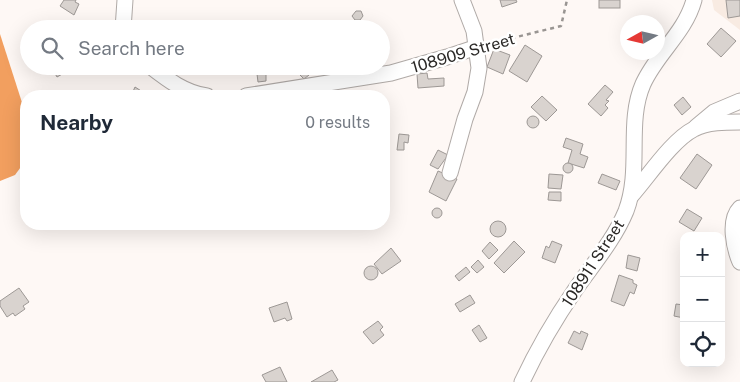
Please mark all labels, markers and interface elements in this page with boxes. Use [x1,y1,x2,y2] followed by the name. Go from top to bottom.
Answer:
[620,15,665,60] north arrow
[20,20,390,75] search box
[409,29,517,77] street label: 108909 Street
[38,34,66,62] icon: search
[78,37,185,59] text: Search here
[40,110,113,135] text: Nearby
[305,113,370,132] text: 0 results
[558,216,628,310] street label: 108911 Street
[680,232,725,367] map controls
[680,232,725,277] button: +
[680,277,725,322] button: −
[680,322,725,367] button: locate

